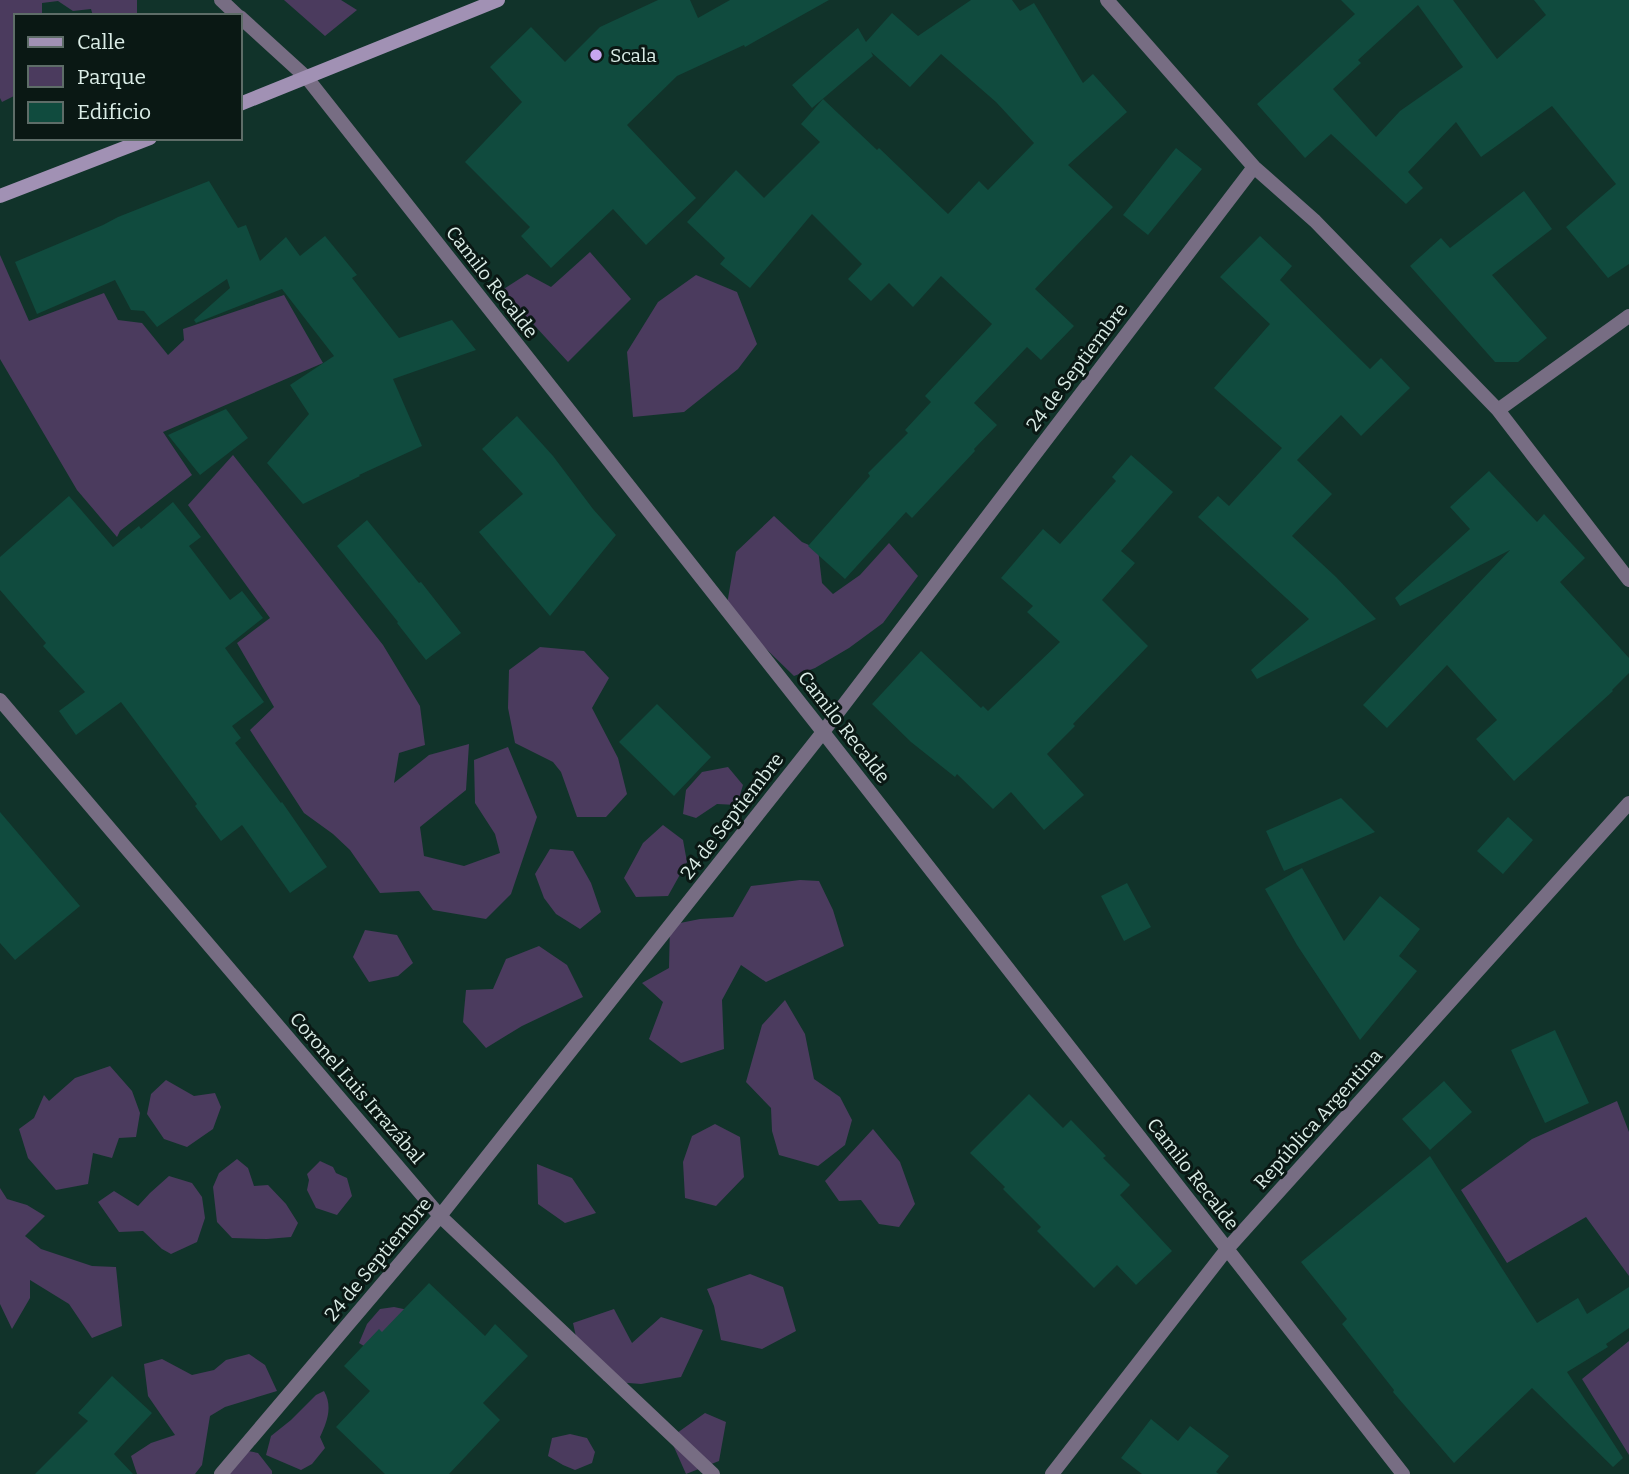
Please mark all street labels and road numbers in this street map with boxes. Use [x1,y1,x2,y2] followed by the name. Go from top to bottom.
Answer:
[441,221,543,343] street label: Camilo Recalde
[1021,299,1133,435] street label: 24 de Septiembre
[793,666,895,788] street label: Camilo Recalde
[676,748,788,884] street label: 24 de Septiembre
[285,1008,429,1168] street label: Coronel Luis Irrazábal
[1249,1044,1387,1194] street label: República Argentina
[1142,1113,1244,1235] street label: Camilo Recalde
[320,1193,436,1325] street label: 24 de Septiembre

